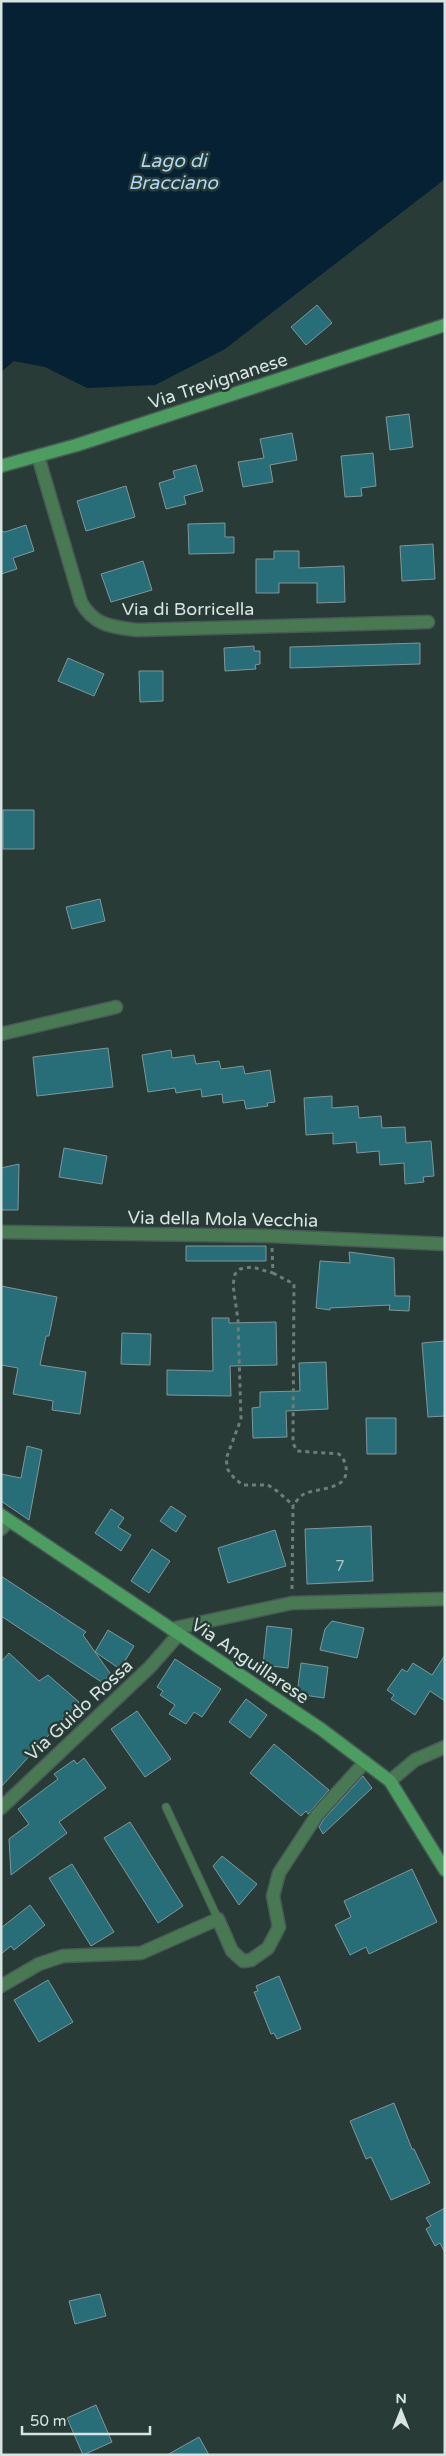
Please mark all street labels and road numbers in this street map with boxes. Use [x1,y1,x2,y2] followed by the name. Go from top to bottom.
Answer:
[146,348,290,414] street label: Via Trevignanese
[122,598,254,620] street label: Via di Borricella
[128,1206,318,1232] street label: Via della Mola Vecchia
[187,1613,313,1709] street label: Via Anguillarese
[21,1655,137,1765] street label: Via Guido Rossa

